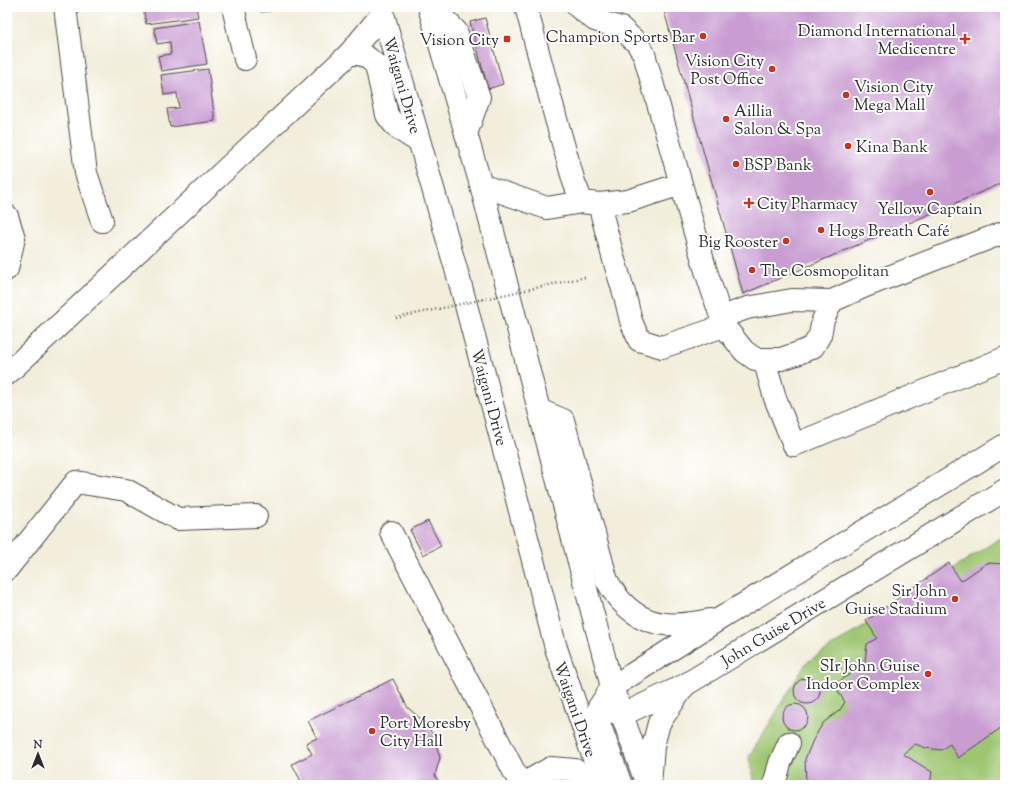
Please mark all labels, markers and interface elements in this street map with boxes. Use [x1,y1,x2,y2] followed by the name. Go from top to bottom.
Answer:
[798,21,957,62] place label: Diamond International Medicentre
[546,27,695,50] place label: Champion Sports Bar
[420,30,499,53] place label: Vision City
[698,31,708,41] marker: Champion Sports Bar
[959,33,971,45] marker: Diamond International Medicentre
[502,34,512,44] marker: Vision City
[376,35,425,137] street label: Waigani Drive
[685,51,764,92] place label: Vision City Post Office
[767,64,777,74] marker: Vision City Post Office
[854,77,933,118] place label: Vision City Mega Mall
[841,90,851,100] marker: Vision City Mega Mall
[734,101,822,142] place label: Aillia Salon & Spa
[721,114,731,124] marker: Aillia Salon & Spa
[856,137,928,160] place label: Kina Bank
[843,141,853,151] marker: Kina Bank
[744,155,812,178] place label: BSP Bank
[731,159,741,169] marker: BSP Bank
[925,187,935,197] marker: Yellow Captain
[757,194,858,217] place label: City Pharmacy
[744,198,754,208] marker: City Pharmacy
[877,199,983,222] place label: Yellow Captain
[829,221,950,244] place label: Hogs Breath Café
[816,225,826,235] marker: Hogs Breath Café
[698,232,778,255] place label: Big Rooster
[781,236,791,246] marker: Big Rooster
[760,261,890,284] place label: The Cosmopolitan
[747,265,757,275] marker: The Cosmopolitan
[464,346,512,449] street label: Waigani Drive
[845,581,948,622] place label: Sir John Guise Stadium
[717,593,831,674] street label: John Guise Drive
[950,594,960,604] marker: Sir John Guise Stadium
[806,656,920,697] place label: SIr John Guise Indoor Complex
[547,659,601,761] street label: Waigani Drive
[923,669,933,679] marker: SIr John Guise Indoor Complex
[380,713,471,754] place label: Port Moresby City Hall
[367,726,377,736] marker: Port Moresby City Hall
[18,734,58,774] north arrow
[33,737,43,753] text: N

